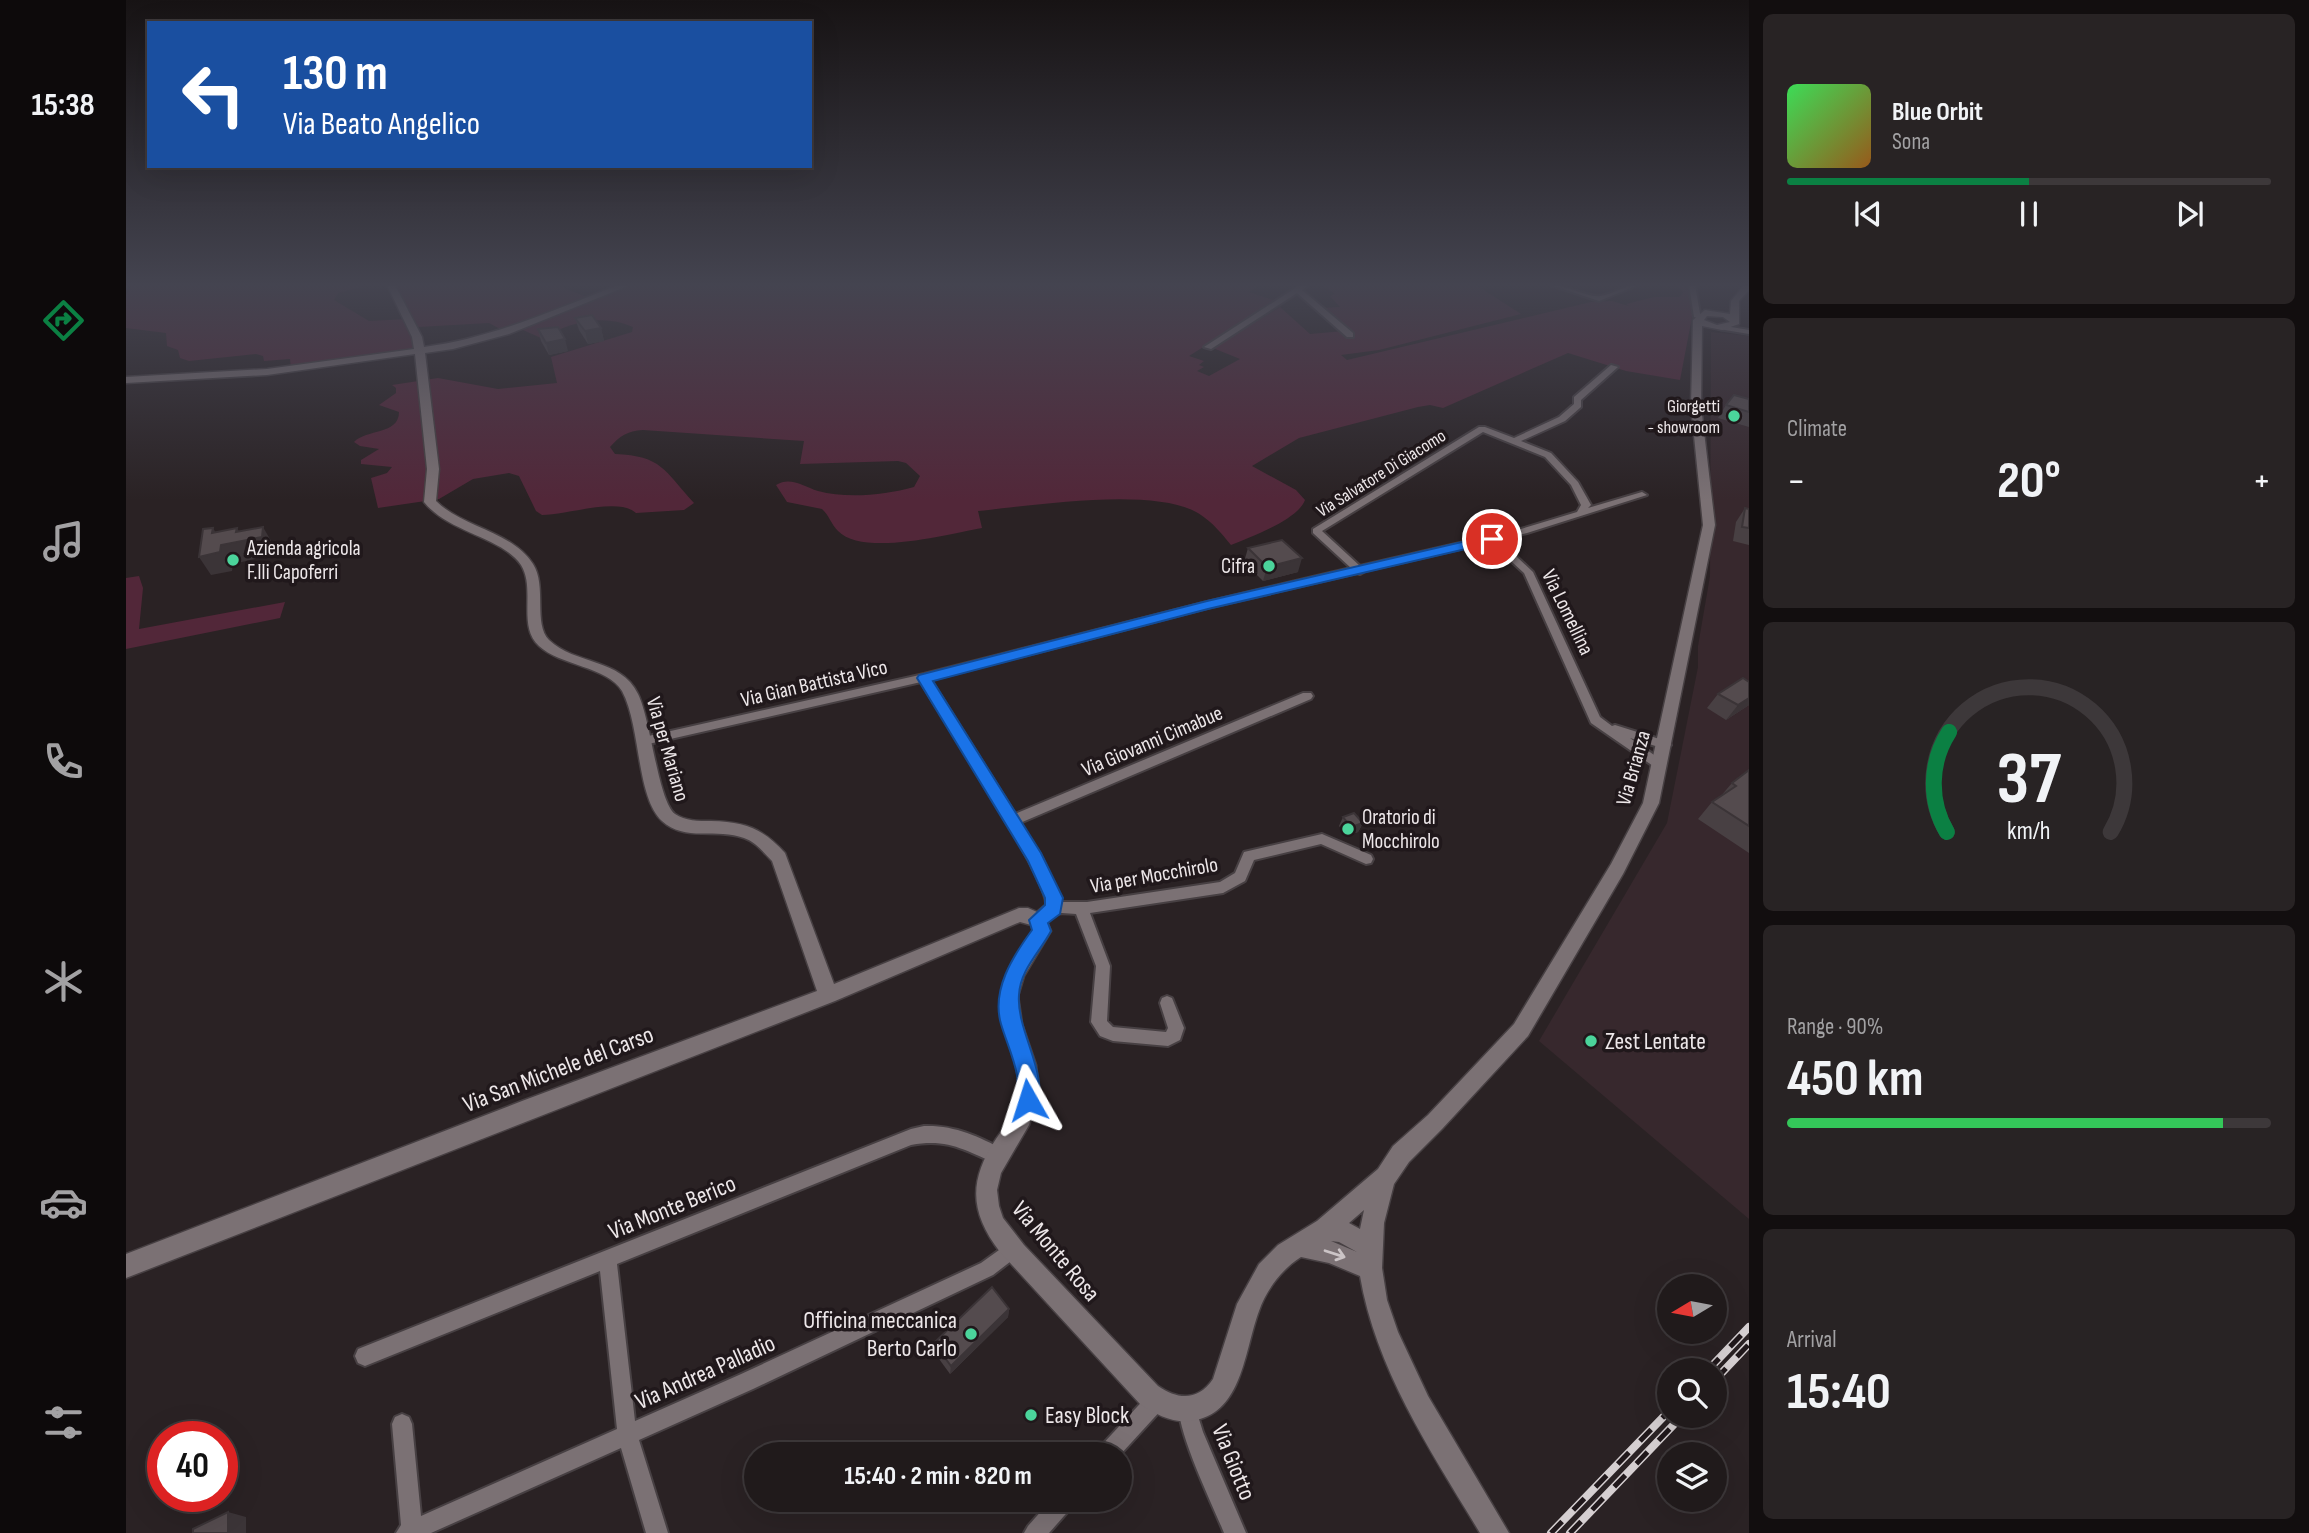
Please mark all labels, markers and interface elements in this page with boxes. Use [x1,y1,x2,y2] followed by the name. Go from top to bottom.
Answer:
[283,45,388,104] text: 130 m
[168,49,259,140] icon: left
[31,86,95,125] text: 15:38
[1892,97,1983,128] text: Blue Orbit
[283,105,480,144] text: Via Beato Angelico
[1892,128,1930,156] text: Sona
[1849,195,1887,233] icon: previous
[2010,195,2048,233] icon: pause
[2171,195,2209,233] icon: next
[39,296,88,345] icon: directions
[1647,396,1720,438] place label: Giorgetti - showroom
[1726,408,1742,424] marker: Giorgetti - showroom
[1787,415,1847,443] text: Climate
[1313,425,1450,522] street label: Via Salvatore Di Giacomo
[1997,450,2061,513] text: 20°
[1787,459,1806,504] text: −
[2252,459,2271,504] text: +
[1462,509,1522,569] pin
[39,517,88,566] icon: music
[1473,520,1511,558] icon: arrive
[246,536,361,585] place label: Azienda agricola F.lli Capoferri
[225,552,241,568] marker: Azienda agricola F.lli Capoferri
[1221,554,1255,579] place label: Cifra
[1261,558,1277,574] marker: Cifra
[1536,565,1599,659] street label: Via Lomellina
[738,654,890,712] street label: Via Gian Battista Vico
[641,694,694,804] street label: Via per Mariano
[1078,701,1226,782] street label: Via Giovanni Cimabue
[1611,728,1656,808] street label: Via Brianza
[39,737,88,786] icon: phone
[1997,737,2061,825] text: 37
[1362,805,1440,854] place label: Oratorio di Mocchirolo
[2007,816,2051,847] text: km/h
[1340,821,1356,837] marker: Oratorio di Mocchirolo
[1088,852,1220,899] street label: Via per Mocchirolo
[39,957,88,1006] icon: climate
[1787,1013,1883,1041] text: Range · 90%
[459,1020,657,1119] street label: Via San Michele del Carso
[1605,1027,1706,1056] place label: Zest Lentate
[1583,1033,1599,1049] marker: Zest Lentate
[1787,1048,1923,1111] text: 450 km
[991,1063,1065,1137] position arrow
[604,1169,740,1246] street label: Via Monte Berico
[39,1178,88,1227] icon: car
[1005,1195,1106,1307] street label: Via Monte Rosa
[1323,1249,1345,1262] one-way arrow
[1657,1274,1727,1344] north arrow
[1657,1274,1727,1512] map controls
[803,1306,957,1363] place label: Officina meccanica Berto Carlo
[963,1326,979,1342] marker: Officina meccanica Berto Carlo
[1787,1326,1836,1354] text: Arrival
[631,1329,780,1416] street label: Via Andrea Palladio
[1657,1358,1727,1428] button: search
[1787,1361,1891,1424] text: 15:40
[39,1398,88,1447] icon: filters
[1045,1401,1129,1430] place label: Easy Block
[1023,1407,1039,1423] marker: Easy Block
[1205,1420,1262,1504] street label: Via Giotto
[147,1421,238,1512] speed limit sign: 40
[1657,1442,1727,1512] button: layers
[844,1461,1032,1492] text: 15:40 · 2 min · 820 m

